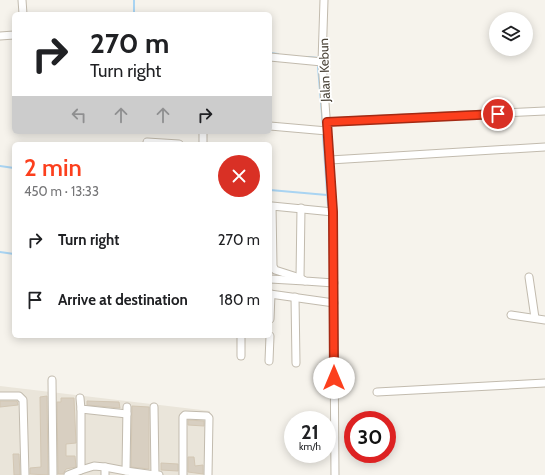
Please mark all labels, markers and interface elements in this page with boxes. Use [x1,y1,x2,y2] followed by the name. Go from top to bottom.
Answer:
[489,12,533,56] map controls
[489,12,533,56] button: layers
[90,26,169,60] text: 270 m
[24,28,76,80] icon: right
[315,38,333,103] street label: Jalan Kebun
[90,60,161,82] text: Turn right
[481,97,515,131] pin
[487,103,509,125] icon: arrive
[68,104,90,126] icon: left
[110,104,132,126] icon: ahead
[152,104,174,126] icon: ahead
[194,104,216,126] icon: right
[24,153,82,182] text: 2 min
[218,155,260,197] button: close
[24,183,99,199] text: 450 m · 13:33
[24,229,46,251] icon: right
[58,231,119,249] text: Turn right
[218,231,260,249] text: 270 m
[24,289,46,311] icon: arrive
[58,291,188,309] text: Arrive at destination
[219,291,260,309] text: 180 m
[313,357,355,399] position arrow
[344,411,396,463] speed limit sign: 30
[301,420,319,444] text: 21
[299,440,321,453] text: km/h

